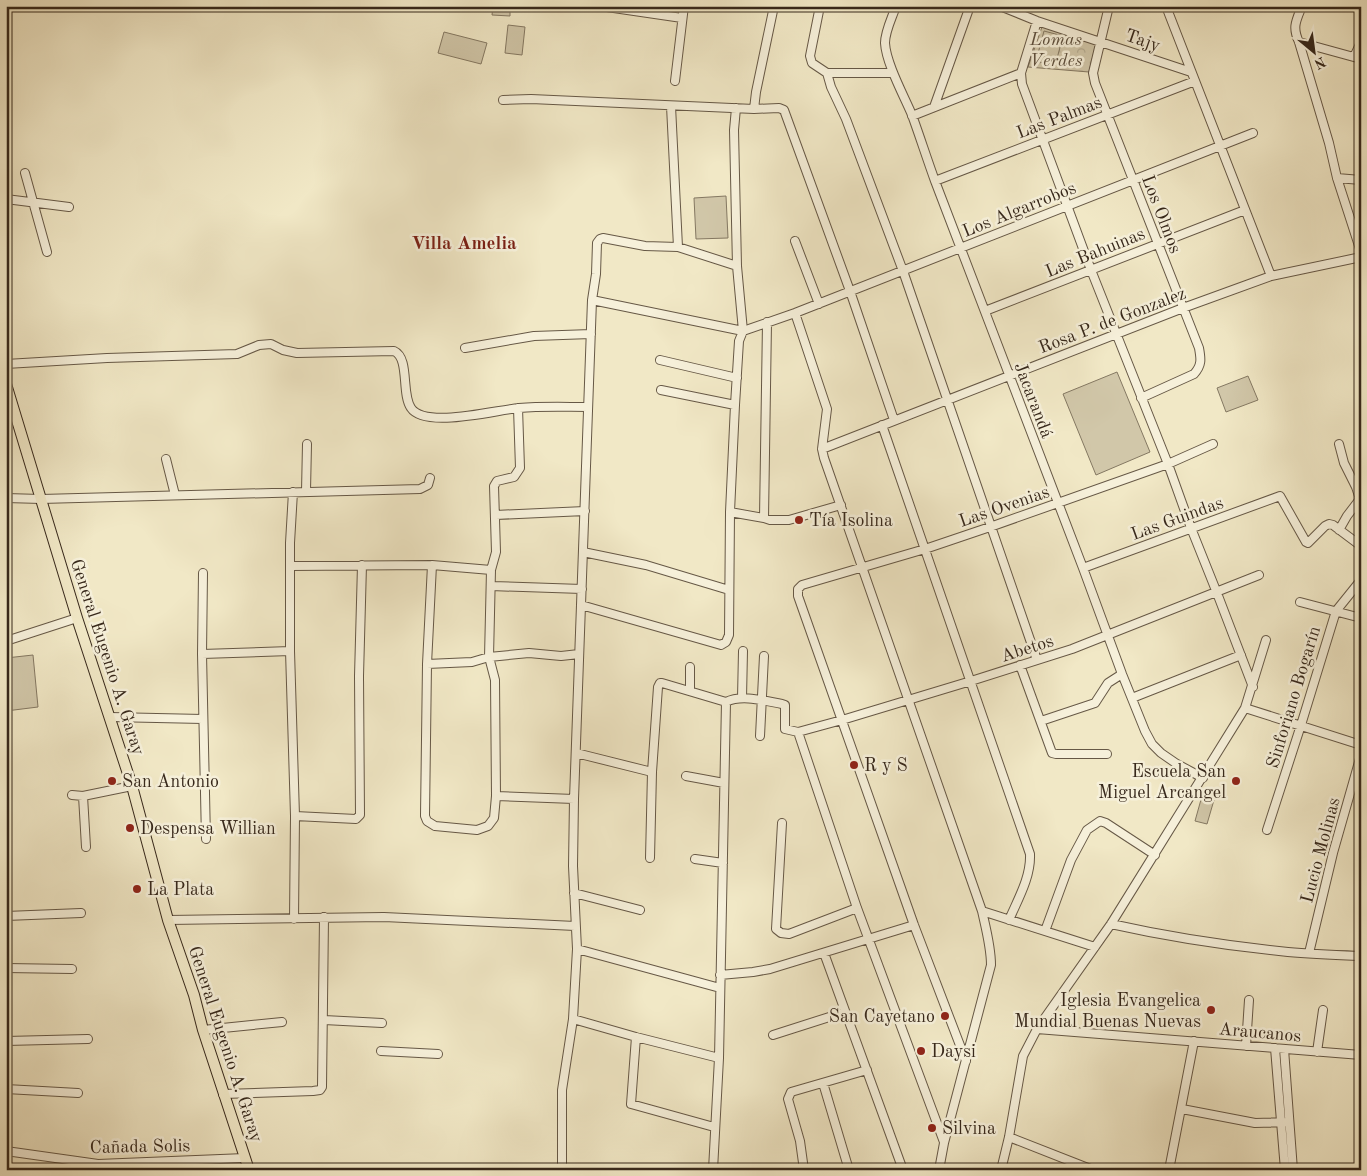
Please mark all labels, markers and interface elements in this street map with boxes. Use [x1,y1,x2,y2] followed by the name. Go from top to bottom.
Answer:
[1123,27,1163,55] street label: Tajy
[1290,28,1340,78] north arrow
[1029,31,1083,70] park label: Lomas Verdes
[1311,54,1328,71] text: N
[1014,93,1105,142] street label: Las Palmas
[1138,173,1184,256] street label: Los Olmos
[960,179,1079,241] street label: Los Algarrobos
[1043,225,1148,281] street label: Las Bahuinas
[411,235,517,254] district label: Villa Amelia
[1036,285,1189,357] street label: Rosa P. de Gonzalez
[1010,360,1056,441] street label: Jacarandá
[957,483,1052,531] street label: Las Ovenias
[1129,494,1226,544] street label: Las Guindas
[809,512,893,530] place label: Tía Isolina
[793,514,805,526] marker: Tía Isolina
[67,557,147,758] street label: General Eugenio A. Garay
[1264,624,1324,770] street label: Sinforiano Bogarín
[999,632,1056,666] street label: Abetos
[864,757,908,775] place label: R y S
[848,759,860,771] marker: R y S
[1098,763,1226,802] place label: Escuela San Miguel Arcangel
[122,773,219,791] place label: San Antonio
[106,775,118,787] marker: San Antonio
[1230,775,1242,787] marker: Escuela San Miguel Arcangel
[1298,795,1344,905] street label: Lucio Molinas
[140,820,276,838] place label: Despensa Willian
[124,822,136,834] marker: Despensa Willian
[147,881,214,899] place label: La Plata
[131,883,143,895] marker: La Plata
[185,944,265,1145] street label: General Eugenio A. Garay
[1014,992,1201,1031] place label: Iglesia Evangelica Mundial Buenas Nuevas
[1205,1004,1217,1016] marker: Iglesia Evangelica Mundial Buenas Nuevas
[829,1008,935,1026] place label: San Cayetano
[939,1010,951,1022] marker: San Cayetano
[1218,1020,1302,1046] street label: Araucanos
[931,1043,976,1061] place label: Daysi
[915,1045,927,1057] marker: Daysi
[942,1120,996,1138] place label: Silvina
[926,1122,938,1134] marker: Silvina
[90,1137,191,1157] street label: Cañada Solis

